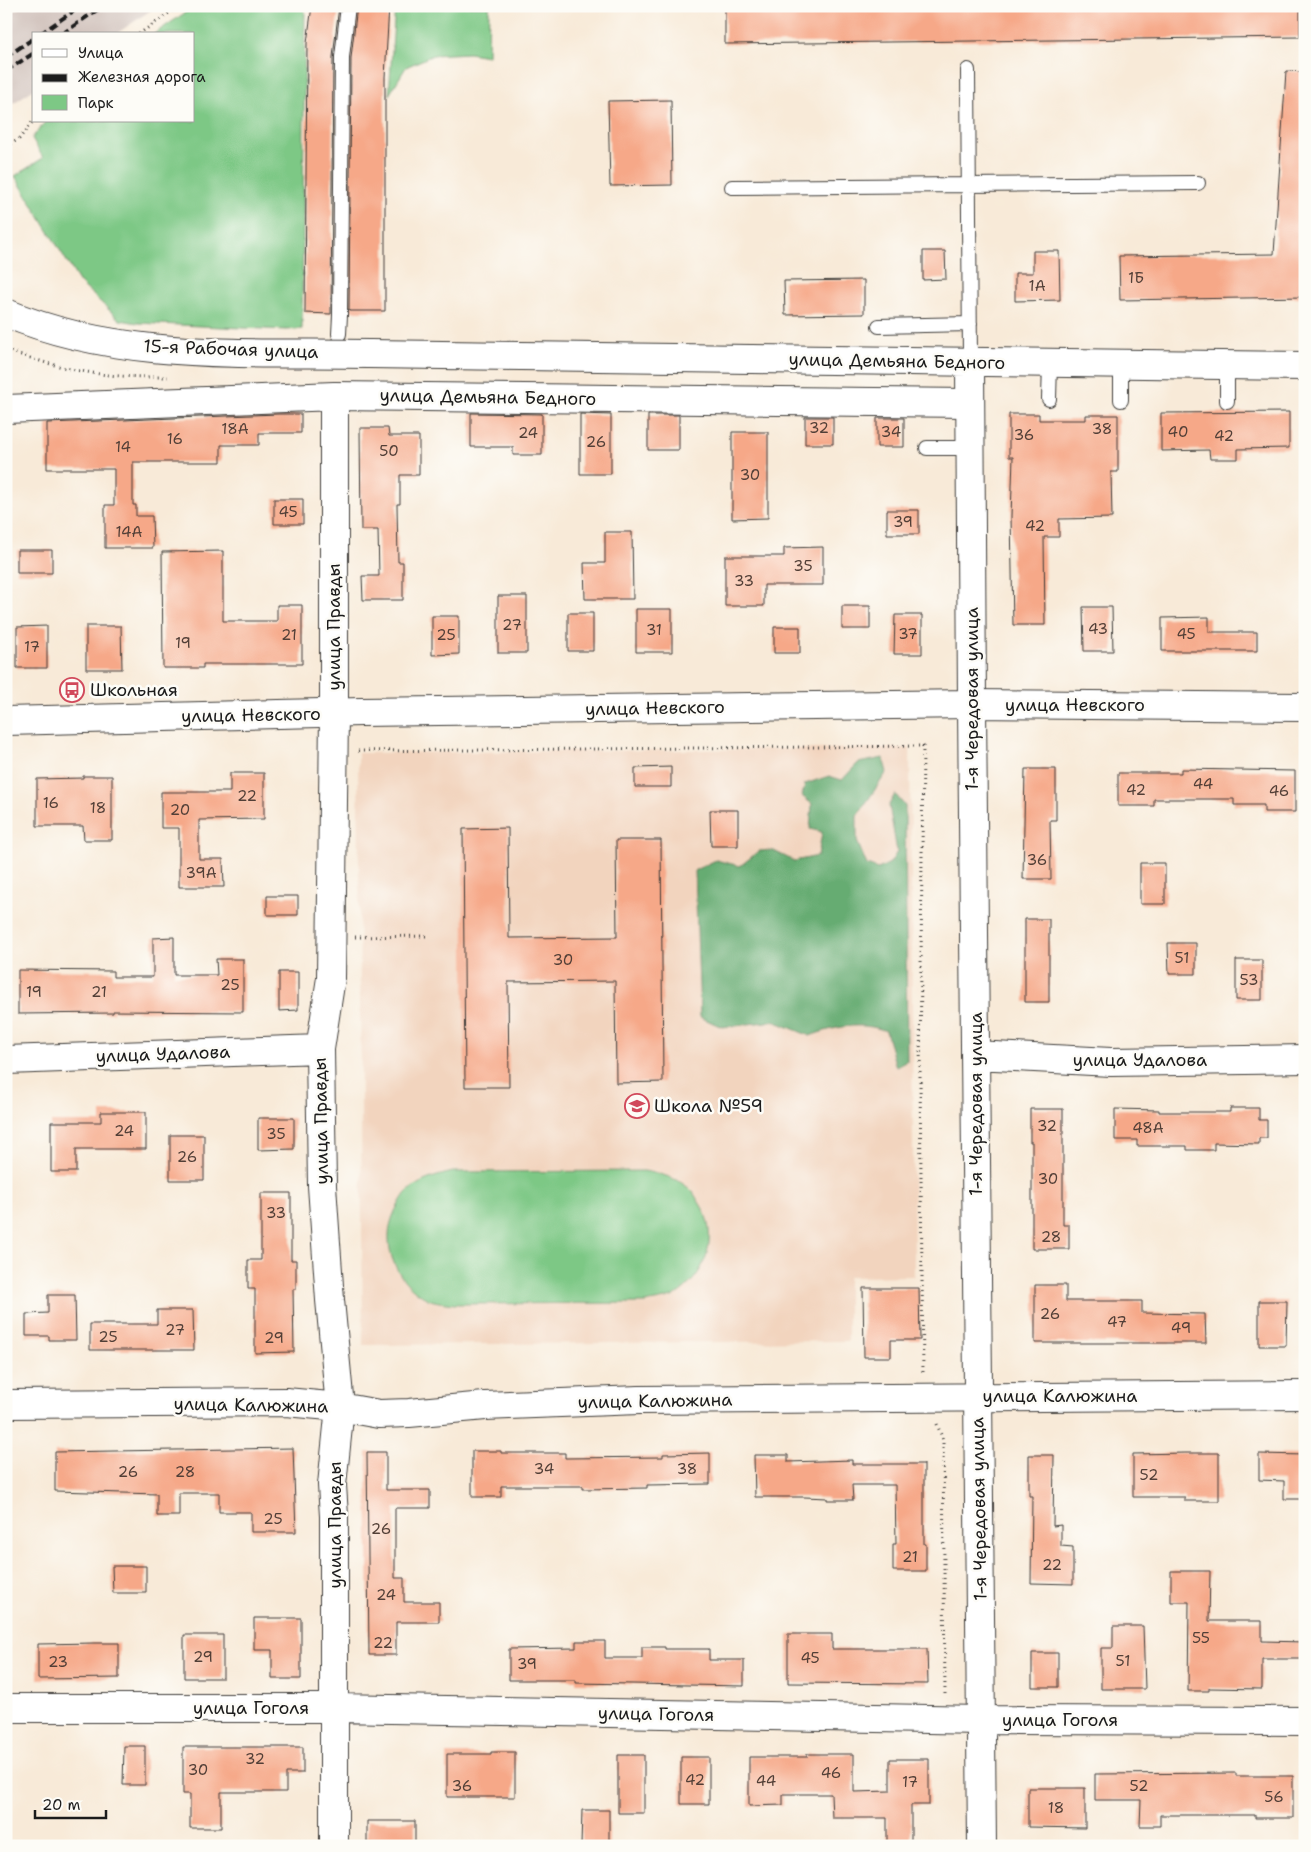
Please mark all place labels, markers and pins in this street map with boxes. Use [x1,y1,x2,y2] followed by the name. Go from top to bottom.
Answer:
[59,677,85,703] bus stop icon: Школьная
[90,678,178,702] place label: Школьная
[624,1093,650,1119] school or university icon: Школа №59
[654,1094,763,1118] place label: Школа №59

